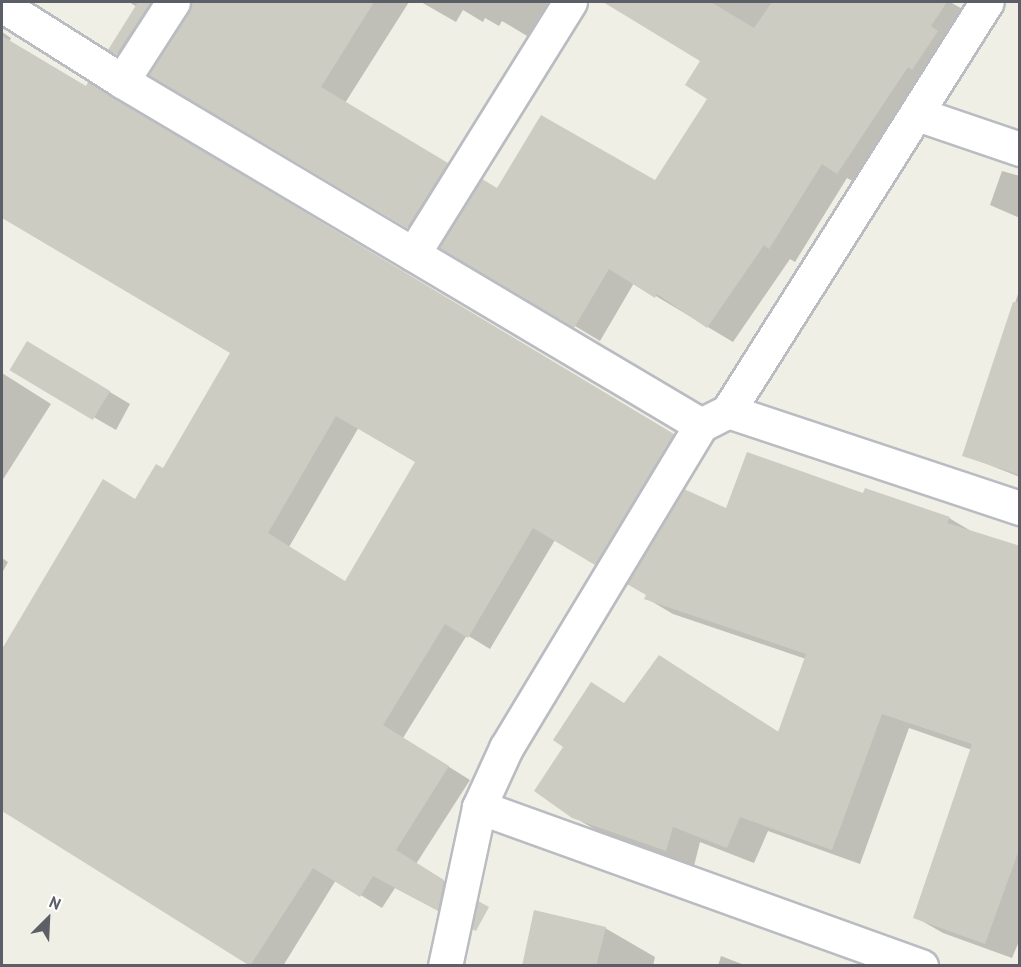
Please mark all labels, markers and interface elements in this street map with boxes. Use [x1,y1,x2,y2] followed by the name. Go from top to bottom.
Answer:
[18,889,78,949] north arrow
[46,891,64,914] text: N

